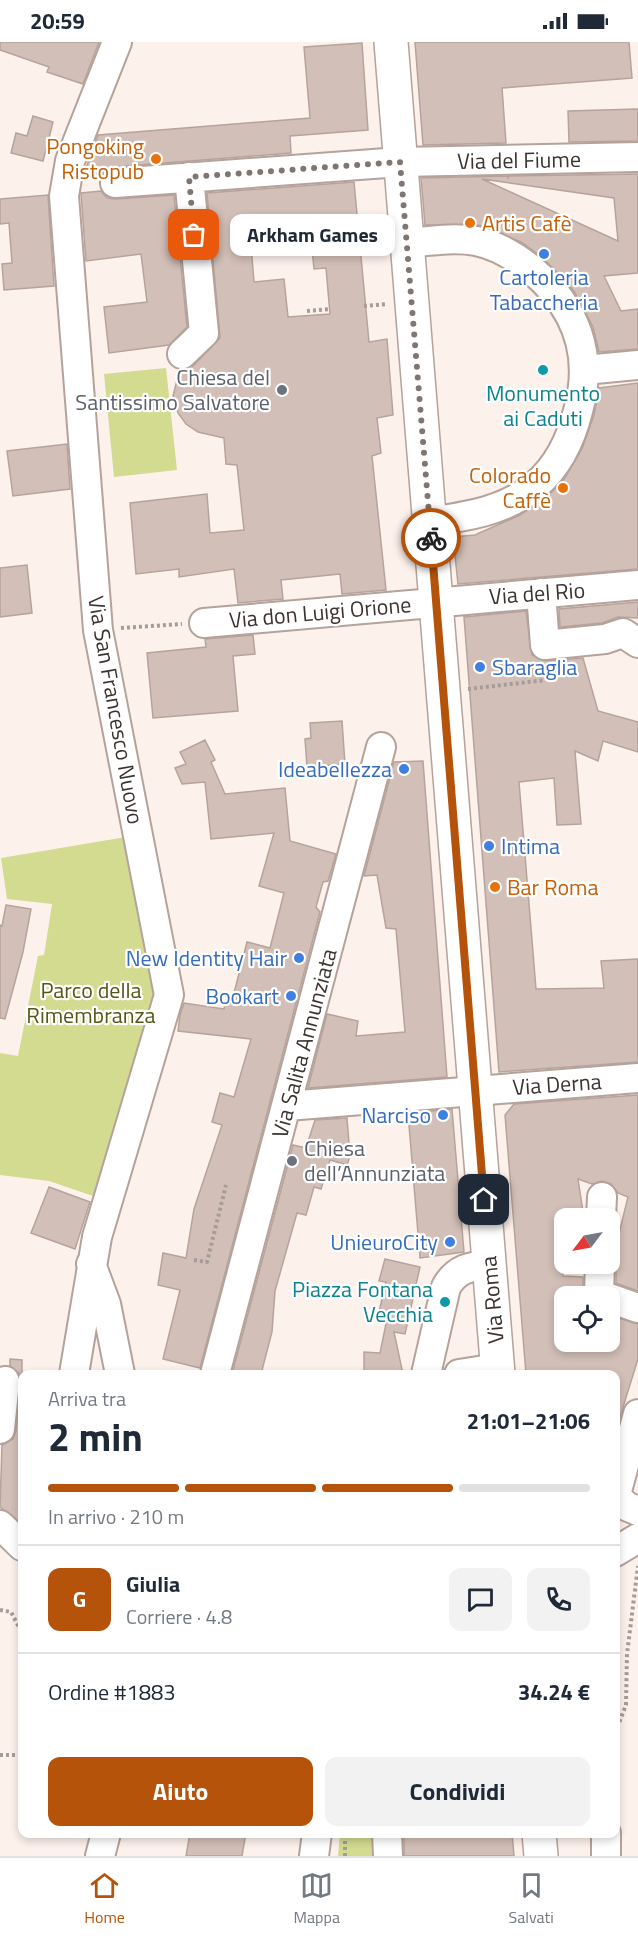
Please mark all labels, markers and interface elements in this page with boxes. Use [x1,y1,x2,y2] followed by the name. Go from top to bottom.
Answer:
[30,4,85,38] text: 20:59
[46,129,144,188] place label: Pongoking Ristopub
[457,142,581,178] street label: Via del Fiume
[149,152,163,166] marker: Pongoking Ristopub
[482,206,572,240] place label: Artis Cafè
[168,209,219,260] pin
[230,214,395,256] callout: Arkham Games
[463,216,477,230] marker: Artis Cafè
[177,218,210,251] icon: bag
[247,219,378,250] text: Arkham Games
[537,247,551,261] marker: Cartoleria Tabaccheria
[490,260,598,319] place label: Cartoleria Tabaccheria
[75,360,270,419] place label: Chiesa del Santissimo Salvatore
[536,363,550,377] marker: Monumento ai Caduti
[486,376,600,435] place label: Monumento ai Caduti
[275,383,289,397] marker: Chiesa del Santissimo Salvatore
[469,458,551,517] place label: Colorado Caffè
[556,481,570,495] marker: Colorado Caffè
[401,508,461,568] courier
[415,522,448,555] icon: bike
[488,573,586,613] street label: Via del Rio
[227,587,413,637] street label: Via don Luigi Orione
[79,593,153,827] street label: Via San Francesco Nuovo
[492,650,577,684] place label: Sbaraglia
[473,660,487,674] marker: Sbaraglia
[278,752,392,786] place label: Ideabellezza
[397,762,411,776] marker: Ideabellezza
[501,829,560,863] place label: Intima
[482,839,496,853] marker: Intima
[507,870,598,904] place label: Bar Roma
[488,880,502,894] marker: Bar Roma
[126,941,287,975] place label: New Identity Hair
[262,945,346,1141] street label: Via Salita Annunziata
[292,951,306,965] marker: New Identity Hair
[26,973,156,1032] park label: Parco della Rimembranza
[205,979,279,1013] place label: Bookart
[284,989,298,1003] marker: Bookart
[511,1064,603,1104] street label: Via Derna
[361,1098,431,1132] place label: Narciso
[436,1108,450,1122] marker: Narciso
[304,1131,445,1190] place label: Chiesa dell’Annunziata
[285,1154,299,1168] marker: Chiesa dell’Annunziata
[458,1174,509,1225] pin
[467,1183,500,1216] icon: home
[554,1208,620,1274] north arrow
[554,1208,620,1352] map controls
[330,1225,438,1259] place label: UnieuroCity
[443,1235,457,1249] marker: UnieuroCity
[471,1255,513,1345] street label: Via Roma
[292,1272,433,1331] place label: Piazza Fontana Vecchia
[554,1286,620,1352] button: locate
[438,1295,452,1309] marker: Piazza Fontana Vecchia
[48,1383,126,1414] text: Arriva tra
[467,1404,590,1438] text: 21:01–21:06
[48,1407,143,1466] text: 2 min
[48,1501,184,1532] text: In arrivo · 210 m
[126,1567,180,1601] text: Giulia
[449,1568,512,1631] button: chat
[527,1568,590,1631] button: phone
[73,1582,86,1616] text: G
[126,1601,232,1632] text: Corriere · 4.8
[48,1675,176,1709] text: Ordine #1883
[518,1675,590,1709] text: 34.24 €
[48,1757,313,1826] button: Aiuto
[325,1757,590,1826] button: Condividi
[84,1869,125,1929] tab: Home
[294,1869,340,1929] tab: Mappa
[509,1869,554,1929] tab: Salvati

